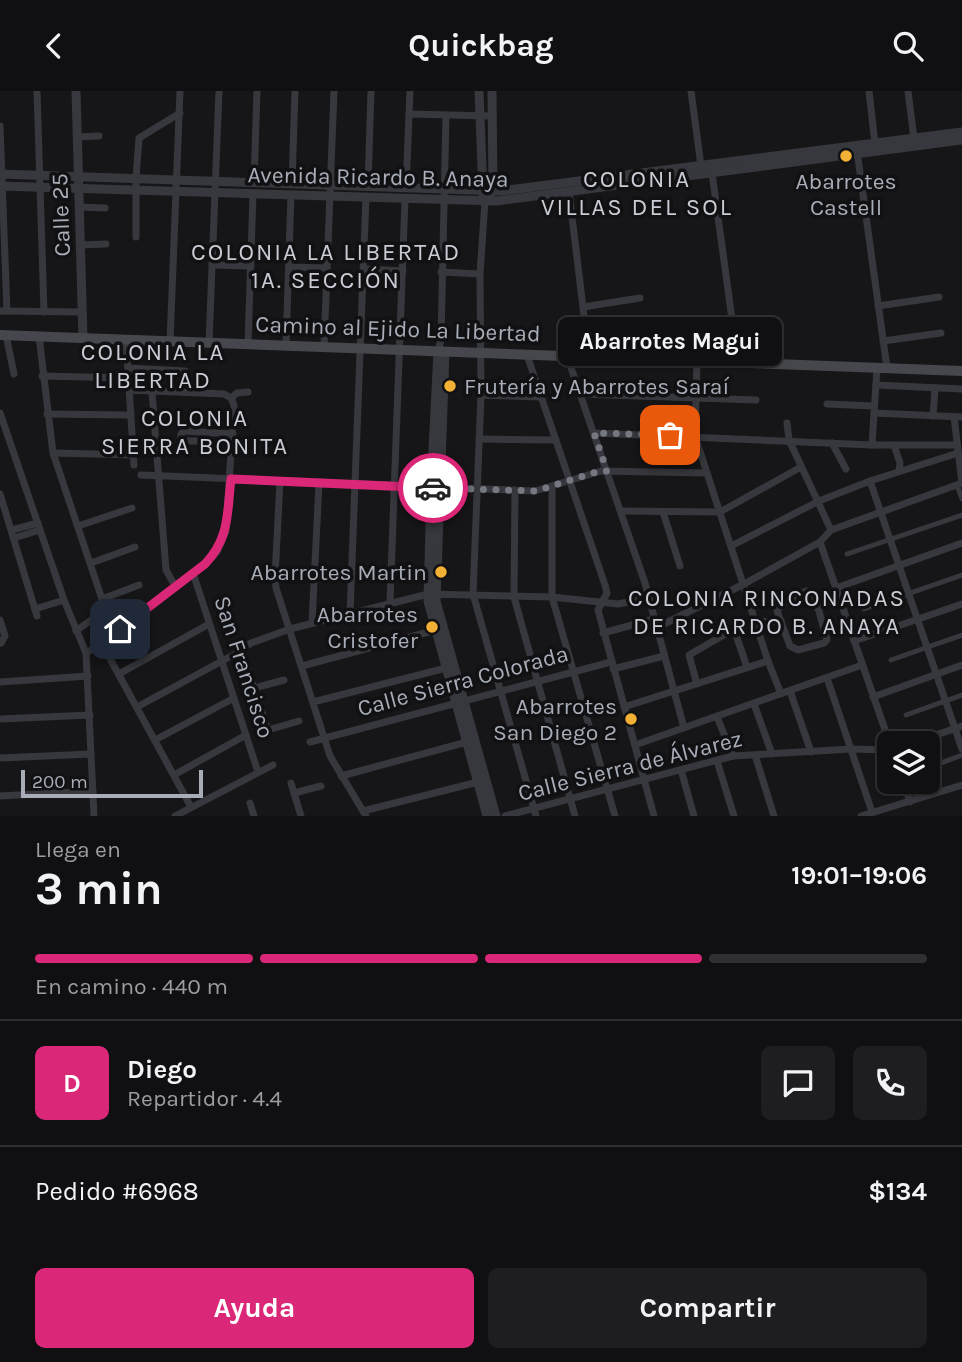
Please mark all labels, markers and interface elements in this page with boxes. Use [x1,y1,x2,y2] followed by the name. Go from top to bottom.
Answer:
[35,27,73,65] icon: back
[408,27,554,64] text: Quickbag
[889,27,927,65] icon: search
[838,148,854,164] marker: Abarrotes Castell
[247,161,509,193] street label: Avenida Ricardo B. Anaya
[541,165,733,221] district label: COLONIA VILLAS DEL SOL
[795,168,897,221] place label: Abarrotes Castell
[46,173,76,257] street label: Calle 25
[191,238,461,294] district label: COLONIA LA LIBERTAD 1A. SECCIÓN
[255,311,541,347] street label: Camino al Ejido La Libertad
[558,316,782,365] callout: Abarrotes Magui
[579,328,761,355] text: Abarrotes Magui
[81,338,225,394] district label: COLONIA LA LIBERTAD
[464,373,729,400] place label: Frutería y Abarrotes Saraí
[442,378,458,394] marker: Frutería y Abarrotes Saraí
[101,404,289,460] district label: COLONIA SIERRA BONITA
[640,405,700,465] pin
[651,416,689,454] icon: bag
[398,453,468,523] courier
[414,469,452,507] icon: car
[250,559,427,586] place label: Abarrotes Martin
[433,564,449,580] marker: Abarrotes Martin
[628,584,906,640] district label: COLONIA RINCONADAS DE RICARDO B. ANAYA
[208,592,280,742] street label: San Francisco
[90,599,150,659] pin
[317,601,419,654] place label: Abarrotes Cristofer
[101,610,139,648] icon: home
[424,619,440,635] marker: Abarrotes Cristofer
[355,640,571,722] street label: Calle Sierra Colorada
[493,693,617,746] place label: Abarrotes San Diego 2
[623,711,639,727] marker: Abarrotes San Diego 2
[515,725,745,807] street label: Calle Sierra de Álvarez
[877,731,940,794] map controls
[877,731,940,794] button: layers
[21,767,203,799] scale bar
[32,771,88,793] text: 200 m
[35,836,121,863] text: Llega en
[791,860,927,891] text: 19:01–19:06
[35,862,163,916] text: 3 min
[35,973,228,1000] text: En camino · 440 m
[761,1046,835,1120] button: chat
[853,1046,927,1120] button: phone
[127,1054,197,1085] text: Diego
[63,1068,81,1099] text: D
[127,1085,282,1112] text: Repartidor · 4.4
[35,1176,199,1207] text: Pedido #6968
[868,1176,927,1207] text: $134
[35,1268,474,1348] button: Ayuda
[488,1268,927,1348] button: Compartir

